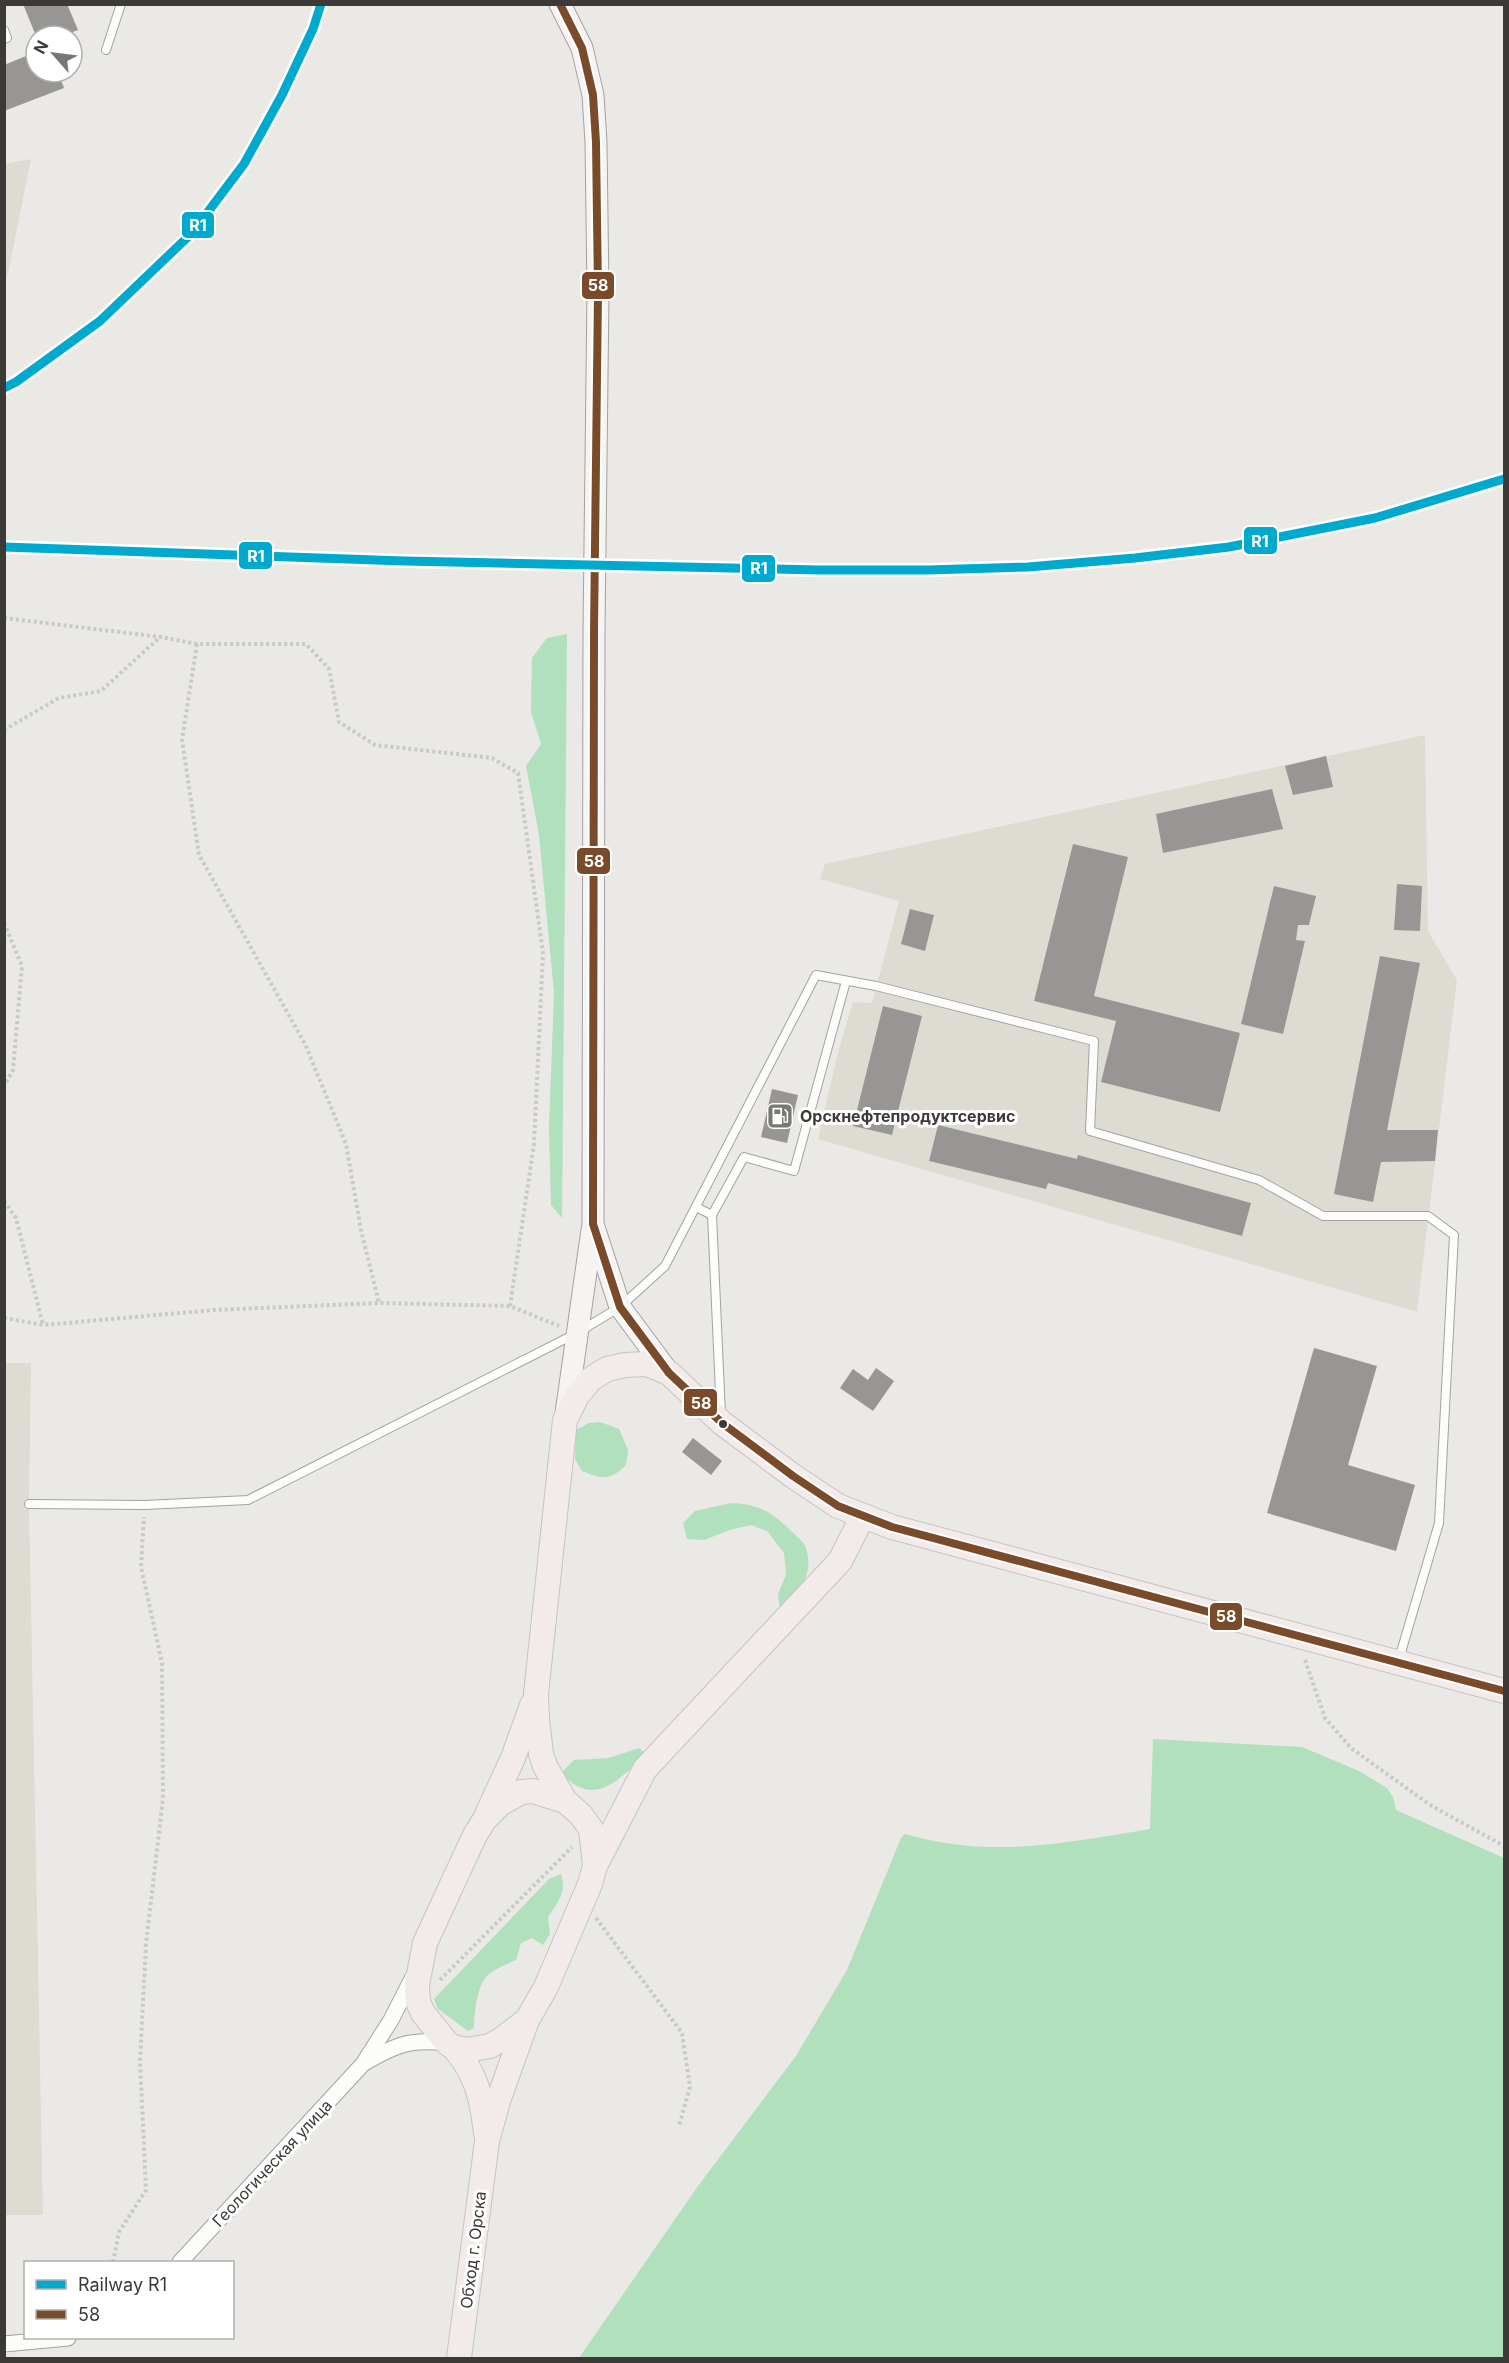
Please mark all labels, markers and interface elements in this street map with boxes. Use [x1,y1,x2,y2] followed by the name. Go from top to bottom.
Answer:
[24,24,84,84] north arrow
[29,37,52,57] text: N
[181,211,215,239] line badge: R1
[189,215,207,235] text: R1
[581,271,615,300] line badge: 58
[588,275,608,295] text: 58
[1243,526,1278,555] line badge: R1
[1251,531,1269,551] text: R1
[238,541,273,570] line badge: R1
[247,546,265,566] text: R1
[741,554,776,583] line badge: R1
[750,558,768,578] text: R1
[576,847,611,875] line badge: 58
[584,851,604,871] text: 58
[765,1101,795,1131] fuel station icon: Орскнефтепродуктсервис
[800,1106,1015,1126] place label: Орскнефтепродуктсервис
[683,1388,718,1417] line badge: 58
[691,1393,711,1413] text: 58
[717,1418,729,1430] unlabelled marker
[1209,1602,1243,1631] line badge: 58
[1216,1606,1236,1626] text: 58
[208,2095,336,2231] street label: Геологическая улица
[456,2190,490,2310] street label: Обход г. Орска
[24,2261,234,2339] legend
[78,2274,167,2295] text: Railway R1
[78,2304,100,2325] text: 58

